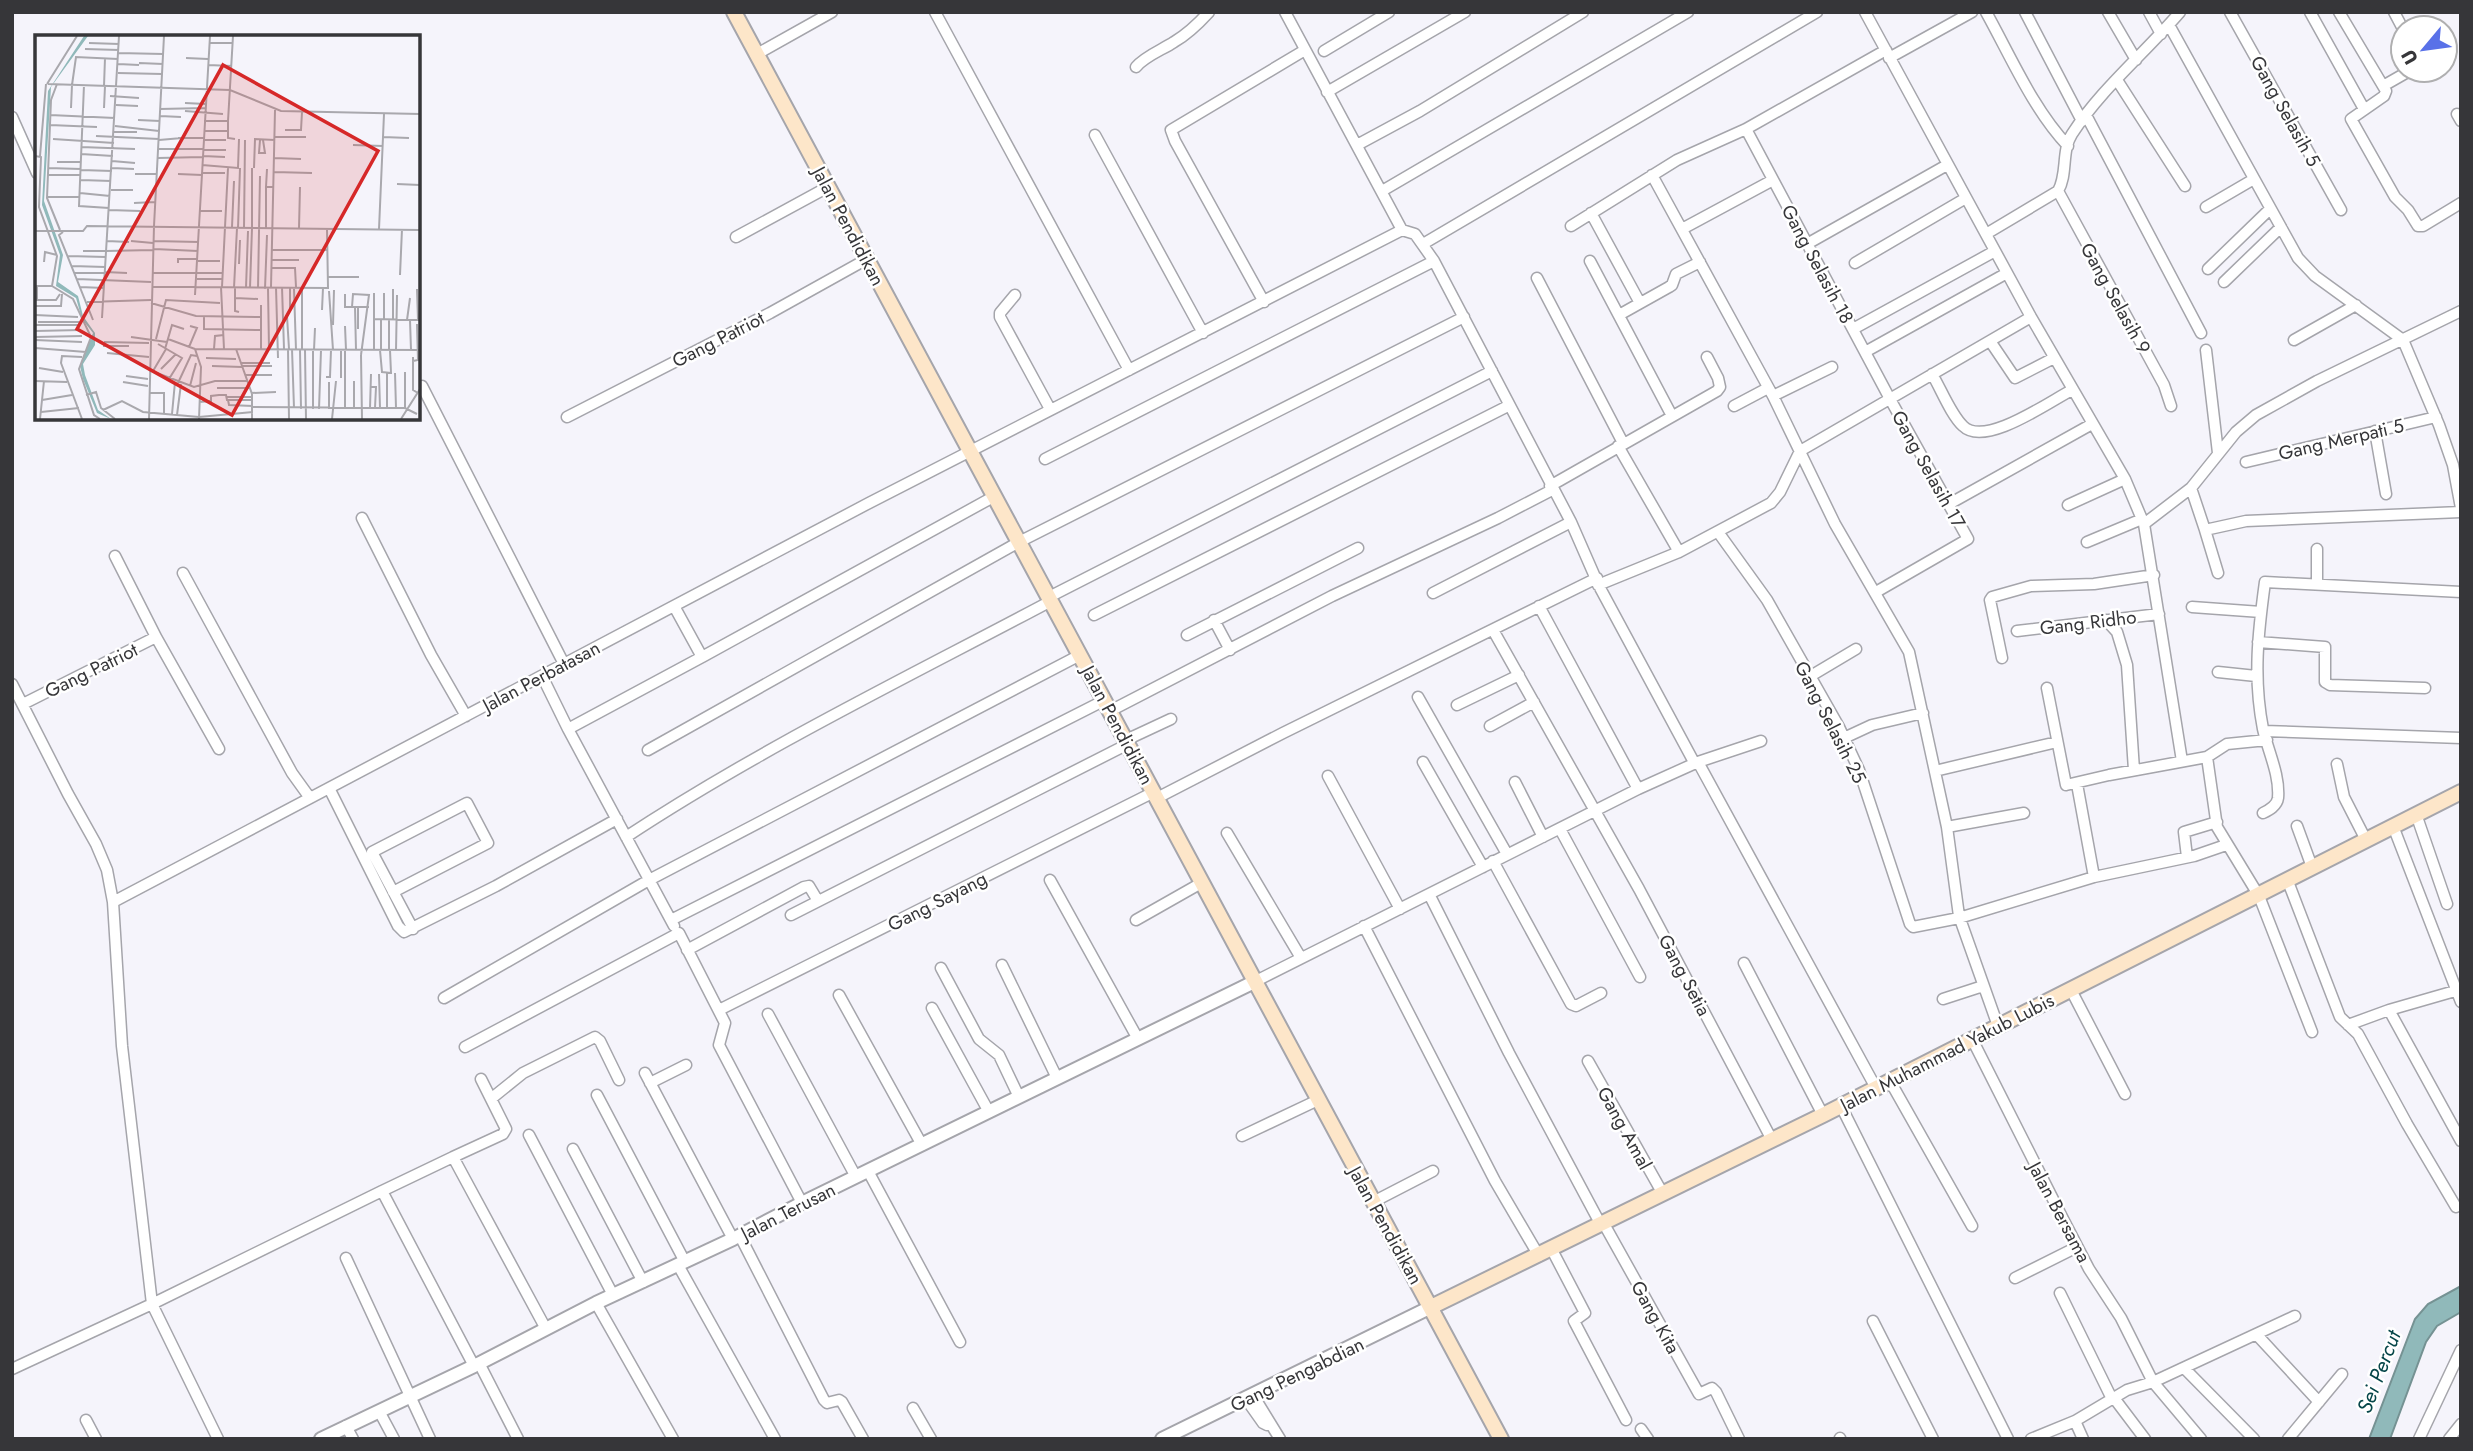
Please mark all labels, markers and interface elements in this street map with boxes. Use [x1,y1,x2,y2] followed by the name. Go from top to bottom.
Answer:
[2389,14,2459,84] north arrow
[35,35,420,420] inset map
[2395,45,2425,69] text: U
[2244,51,2327,172] street label: Gang Selasih 5
[804,159,891,291] street label: Jalan Pendidikan
[1775,200,1860,329] street label: Gang Selasih 18
[2074,238,2157,359] street label: Gang Selasih 9
[667,304,769,374] street label: Gang Patriot
[1885,405,1972,533] street label: Gang Selasih 17
[2276,412,2406,467] street label: Gang Merpati 5
[2038,603,2138,642] street label: Gang Ridho
[475,634,605,720] street label: Jalan Perbatasan
[40,636,143,705] street label: Gang Patriot
[1788,656,1873,788] street label: Gang Selasih 25
[1073,658,1160,790] street label: Jalan Pendidikan
[883,865,992,938] street label: Gang Sayang
[1652,930,1717,1021] street label: Gang Setia
[1833,987,2059,1120] street label: Jalan Muhammad Yakub Lubis
[1591,1082,1658,1175] street label: Gang Amal
[2020,1154,2097,1267] street label: Jalan Bersama
[1340,1159,1429,1289] street label: Jalan Pendidikan
[734,1176,840,1248] street label: Jalan Terusan
[1624,1276,1687,1359] street label: Gang Kita
[2350,1325,2409,1418] water label: Sei Percut
[1226,1330,1369,1419] street label: Gang Pengabdian

